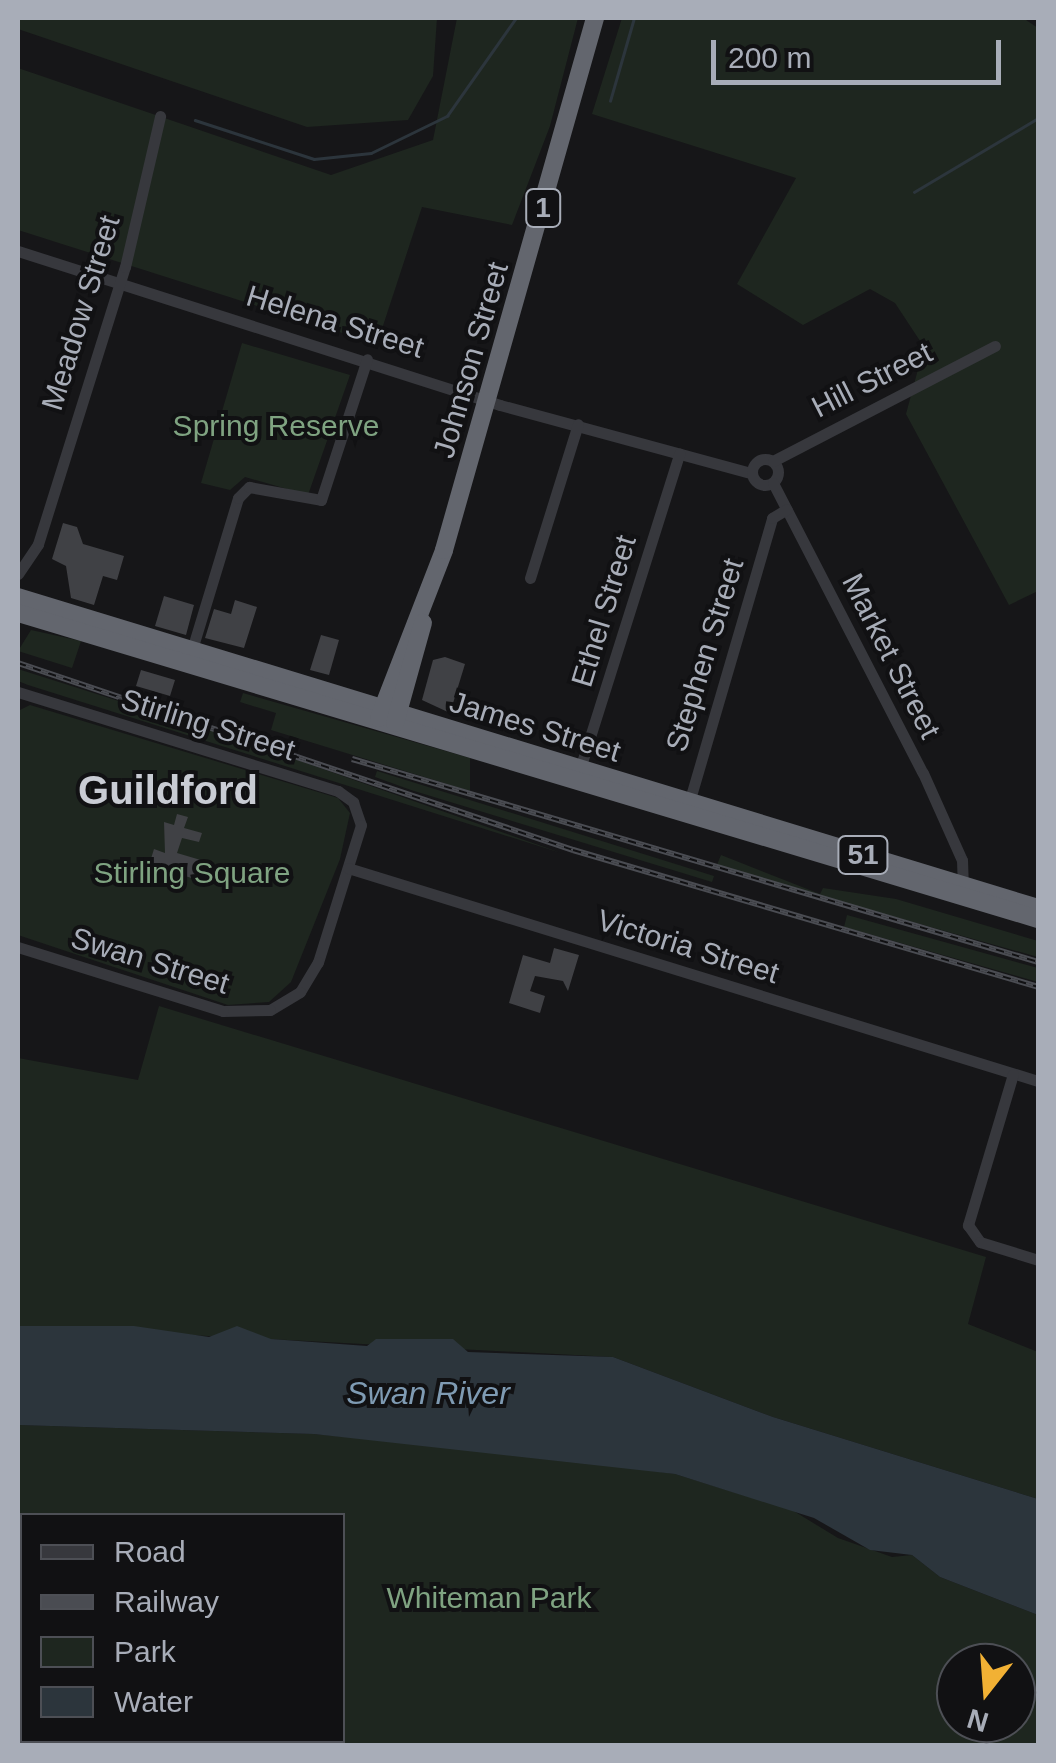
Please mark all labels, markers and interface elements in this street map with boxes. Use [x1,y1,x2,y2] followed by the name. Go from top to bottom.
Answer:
[716,20,1006,82] scale bar
[728,41,811,74] text: 200 m
[523,185,563,231] road number: 1
[34,211,128,415] street label: Meadow Street
[426,258,516,462] street label: Johnson Street
[242,278,428,366] street label: Helena Street
[806,334,938,426] street label: Hill Street
[173,408,379,444] park label: Spring Reserve
[564,531,644,691] street label: Ethel Street
[659,554,751,756] street label: Stephen Street
[834,568,948,744] street label: Market Street
[117,681,299,769] street label: Stirling Street
[445,684,625,770] street label: James Street
[78,766,258,814] district label: Guildford
[836,832,890,878] road number: 51
[94,855,290,891] park label: Stirling Square
[593,902,783,992] street label: Victoria Street
[67,920,233,1002] street label: Swan Street
[346,1374,510,1412] water label: Swan River
[20,1513,345,1743] legend
[114,1535,186,1568] text: Road
[386,1580,592,1616] park label: Whiteman Park
[114,1585,219,1618] text: Railway
[114,1635,176,1668] text: Park
[936,1643,1036,1743] north arrow
[114,1685,193,1718] text: Water
[963,1702,992,1738] text: N

